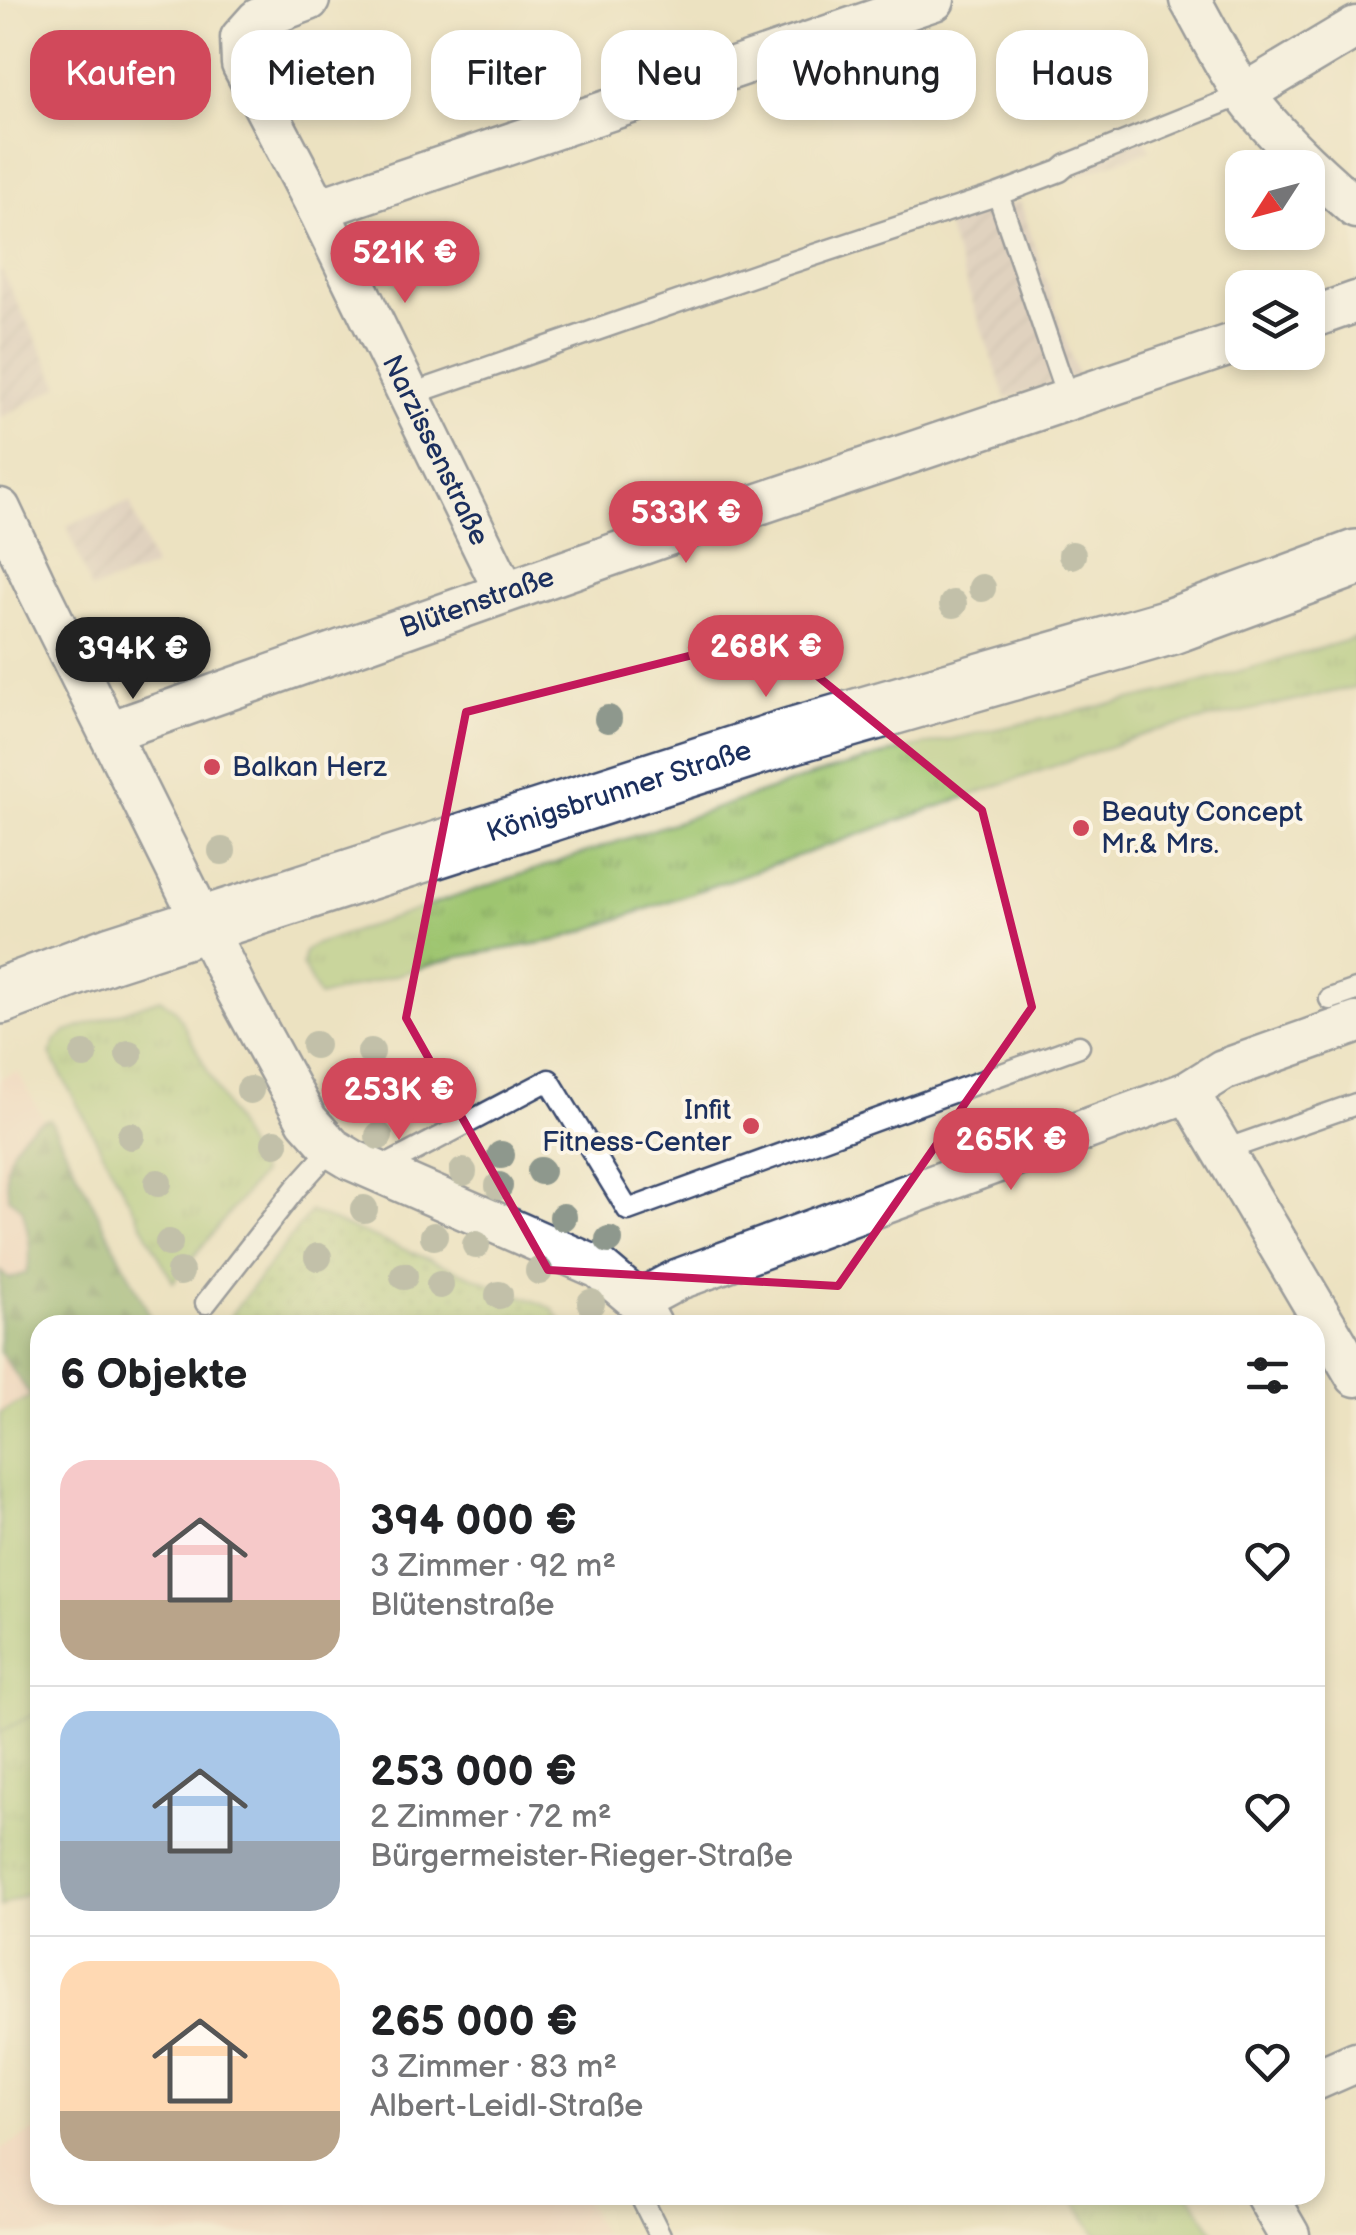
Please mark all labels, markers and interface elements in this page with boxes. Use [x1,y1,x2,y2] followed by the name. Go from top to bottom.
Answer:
[30,30,211,120] chip: Kaufen
[231,30,411,120] chip: Mieten
[431,30,581,120] chip: Filter
[601,30,737,120] chip: Neu
[757,30,976,120] chip: Wohnung
[996,30,1148,120] chip: Haus
[1225,150,1325,250] north arrow
[1225,150,1325,370] map controls
[324,221,486,306] pin: 521K €
[353,234,457,273] text: 521K €
[1225,270,1325,370] button: layers
[375,350,496,551] street label: Narzissenstraße
[605,481,767,566] pin: 533K €
[631,494,741,533] text: 533K €
[395,560,558,645] street label: Blütenstraße
[685,615,847,700] pin: 268K €
[52,617,214,702] pin: 394K €
[710,628,822,667] text: 268K €
[78,630,188,669] text: 394K €
[482,733,755,849] street label: Königsbrunner Straße
[232,751,387,784] place label: Balkan Herz
[201,756,223,778] marker: Balkan Herz
[1101,796,1303,861] place label: Beauty Concept Mr.& Mrs.
[1070,817,1092,839] marker: Beauty Concept Mr.& Mrs.
[318,1058,480,1143] pin: 253K €
[344,1071,454,1110] text: 253K €
[542,1094,732,1159] place label: Infit Fitness-Center
[930,1108,1092,1193] pin: 265K €
[740,1115,762,1137] marker: Infit Fitness-Center
[955,1121,1067,1160] text: 265K €
[1240,1348,1295,1403] icon: filters
[60,1350,247,1401] text: 6 Objekte
[370,1496,577,1547] text: 394 000 €
[140,1500,260,1620] icon: home
[1240,1533,1295,1588] icon: heart
[370,1547,616,1586] text: 3 Zimmer · 92 m²
[370,1586,554,1625] text: Blütenstraße
[370,1747,577,1798] text: 253 000 €
[140,1751,260,1871] icon: home
[1240,1784,1295,1839] icon: heart
[370,1798,612,1837] text: 2 Zimmer · 72 m²
[370,1837,793,1876] text: Bürgermeister-Rieger-Straße
[370,1997,578,2048] text: 265 000 €
[140,2001,260,2121] icon: home
[1240,2034,1295,2089] icon: heart
[370,2048,617,2087] text: 3 Zimmer · 83 m²
[370,2087,643,2126] text: Albert-Leidl-Straße

